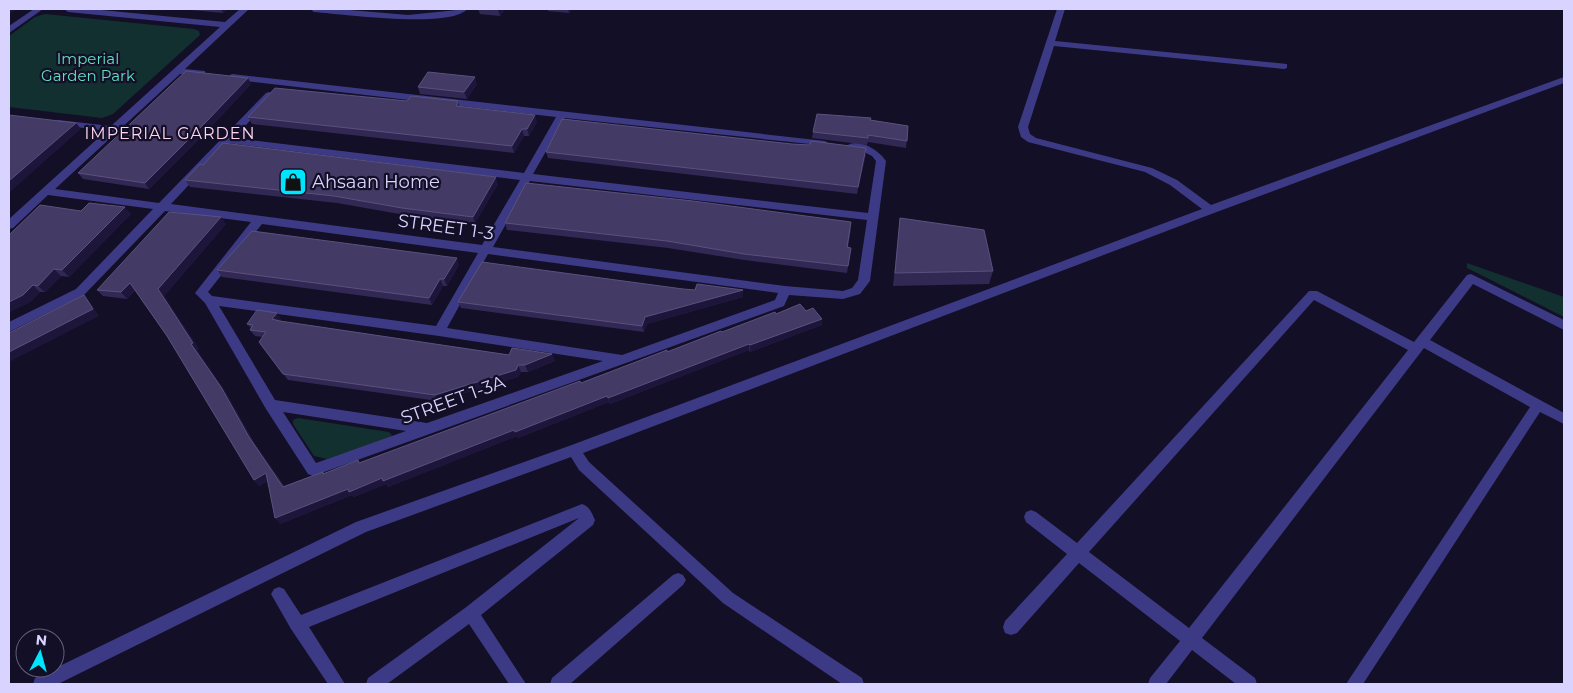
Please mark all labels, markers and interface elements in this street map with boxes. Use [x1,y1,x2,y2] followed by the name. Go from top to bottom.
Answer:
[41,49,135,85] park label: Imperial Garden Park
[85,124,255,143] district label: IMPERIAL GARDEN
[278,167,308,197] shop icon: Ahsaan Home
[312,171,440,193] place label: Ahsaan Home
[397,209,495,245] street label: STREET 1-3
[398,371,508,429] street label: STREET 1-3A
[15,628,65,678] north arrow
[35,631,48,650] text: N

